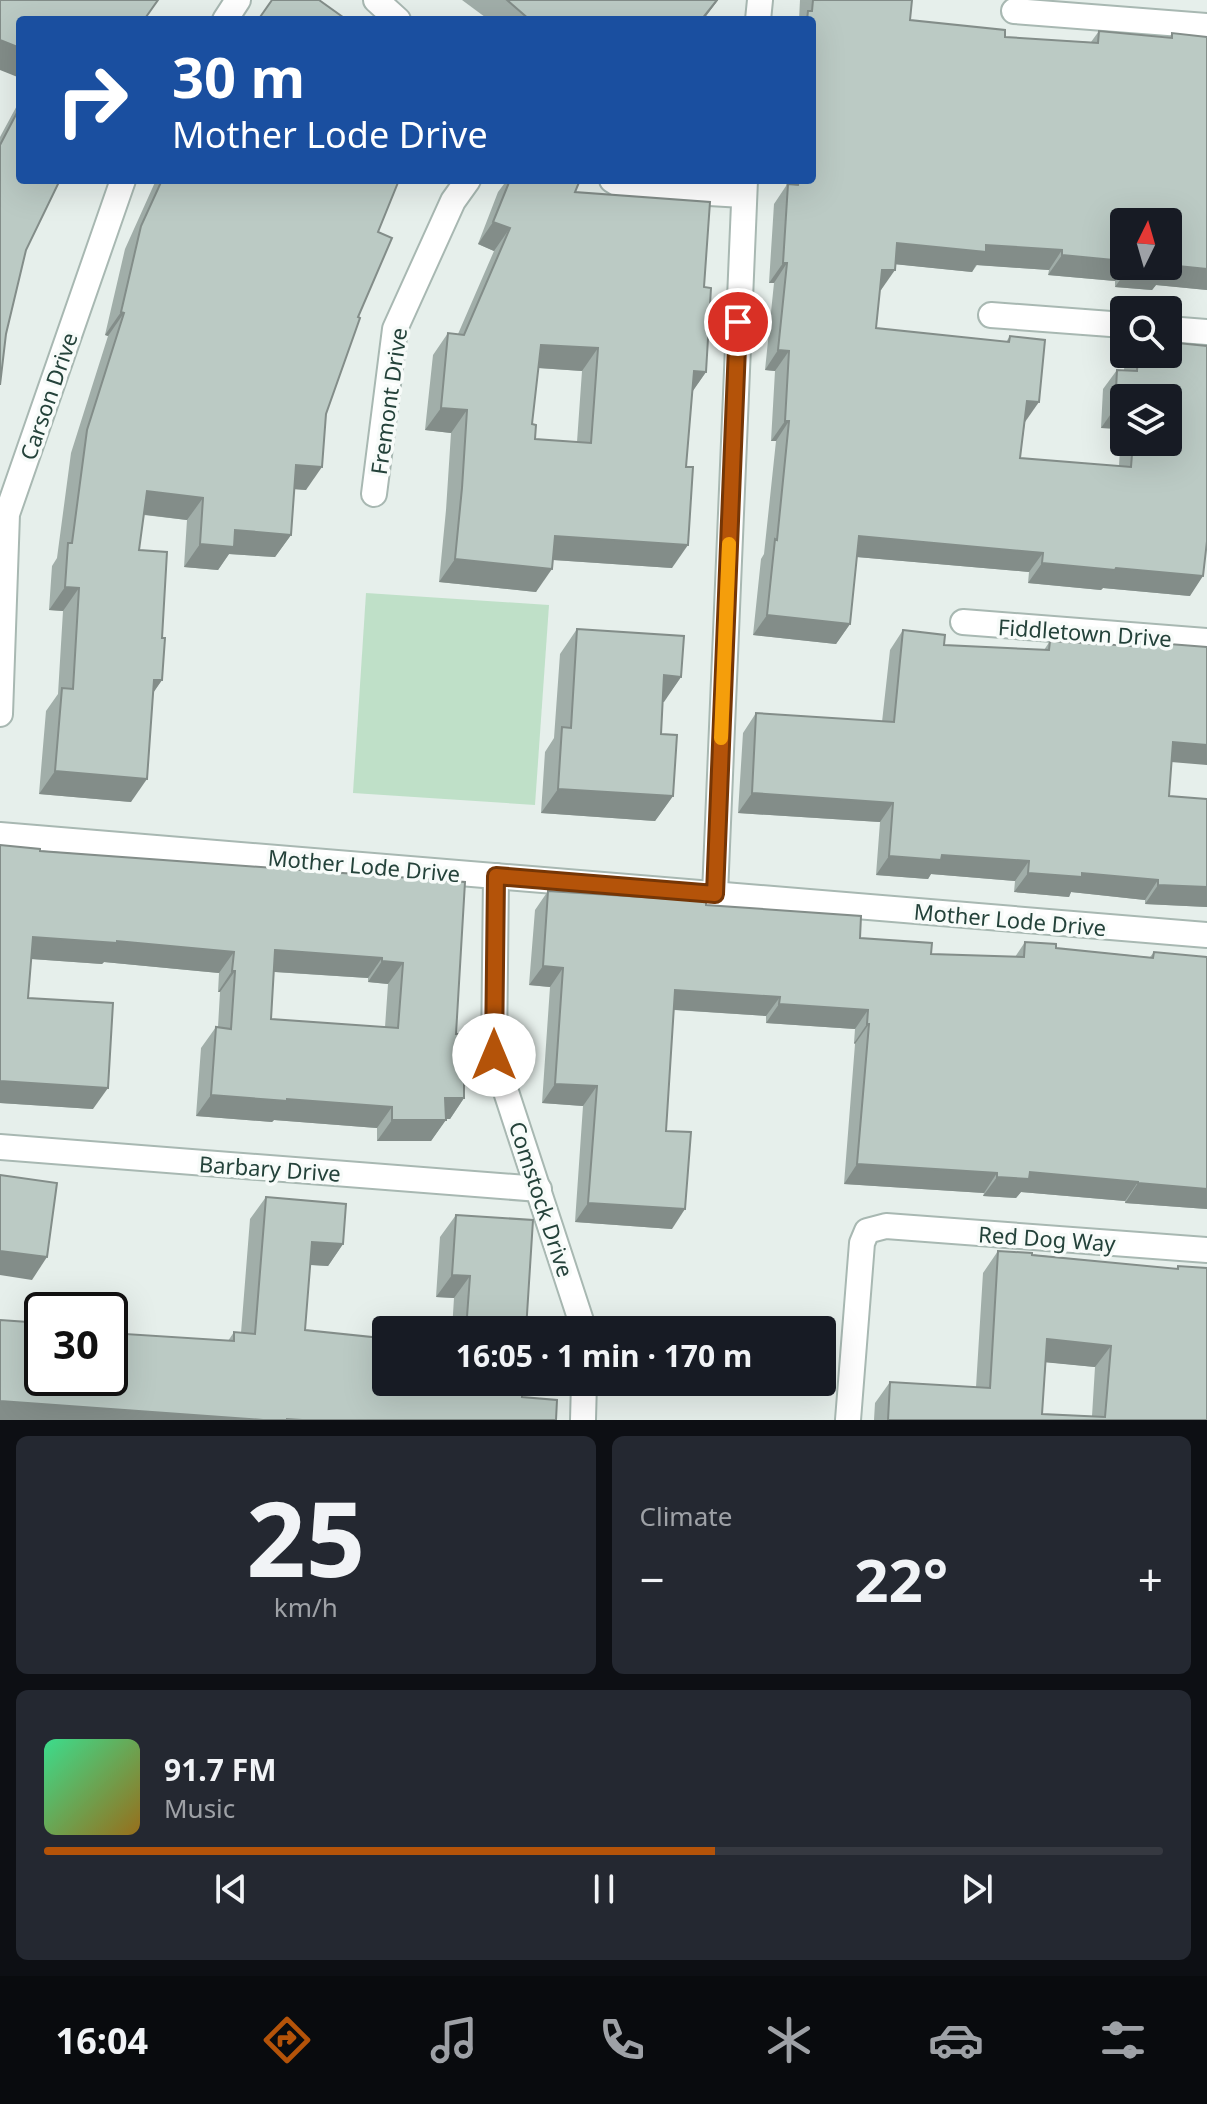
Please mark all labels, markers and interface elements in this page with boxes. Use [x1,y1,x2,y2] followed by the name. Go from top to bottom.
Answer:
[172,38,305,114] text: 30 m
[40,48,144,152] icon: right
[172,110,488,159] text: Mother Lode Drive
[1110,208,1182,280] north arrow
[1110,208,1182,456] map controls
[704,288,772,356] pin
[1110,296,1182,368] button: search
[716,300,760,344] icon: arrive
[363,326,413,476] street label: Fremont Drive
[12,328,84,464] street label: Carson Drive
[1110,384,1182,456] button: layers
[997,611,1173,653] street label: Fiddletown Drive
[267,842,461,888] street label: Mother Lode Drive
[913,896,1107,942] street label: Mother Lode Drive
[452,1013,536,1097] position arrow
[503,1117,581,1281] street label: Comstock Drive
[198,1148,342,1188] street label: Barbary Drive
[977,1218,1117,1258] street label: Red Dog Way
[24,1292,128,1396] speed limit sign: 30
[456,1335,752,1376] text: 16:05 · 1 min · 170 m
[246,1466,365,1607] text: 25
[640,1498,732,1534] text: Climate
[854,1538,948,1620] text: 22°
[640,1549,665,1609] text: −
[1138,1549,1163,1609] text: +
[274,1589,338,1625] text: km/h
[164,1749,276,1790] text: 91.7 FM
[164,1790,235,1826] text: Music
[209,1867,253,1911] icon: previous
[582,1867,626,1911] icon: pause
[955,1867,999,1911] icon: next
[259,2012,315,2068] icon: directions
[426,2012,482,2068] icon: music
[594,2012,650,2068] icon: phone
[761,2012,817,2068] icon: climate
[928,2012,984,2068] icon: car
[1095,2012,1151,2068] icon: filters
[56,2016,148,2065] text: 16:04

